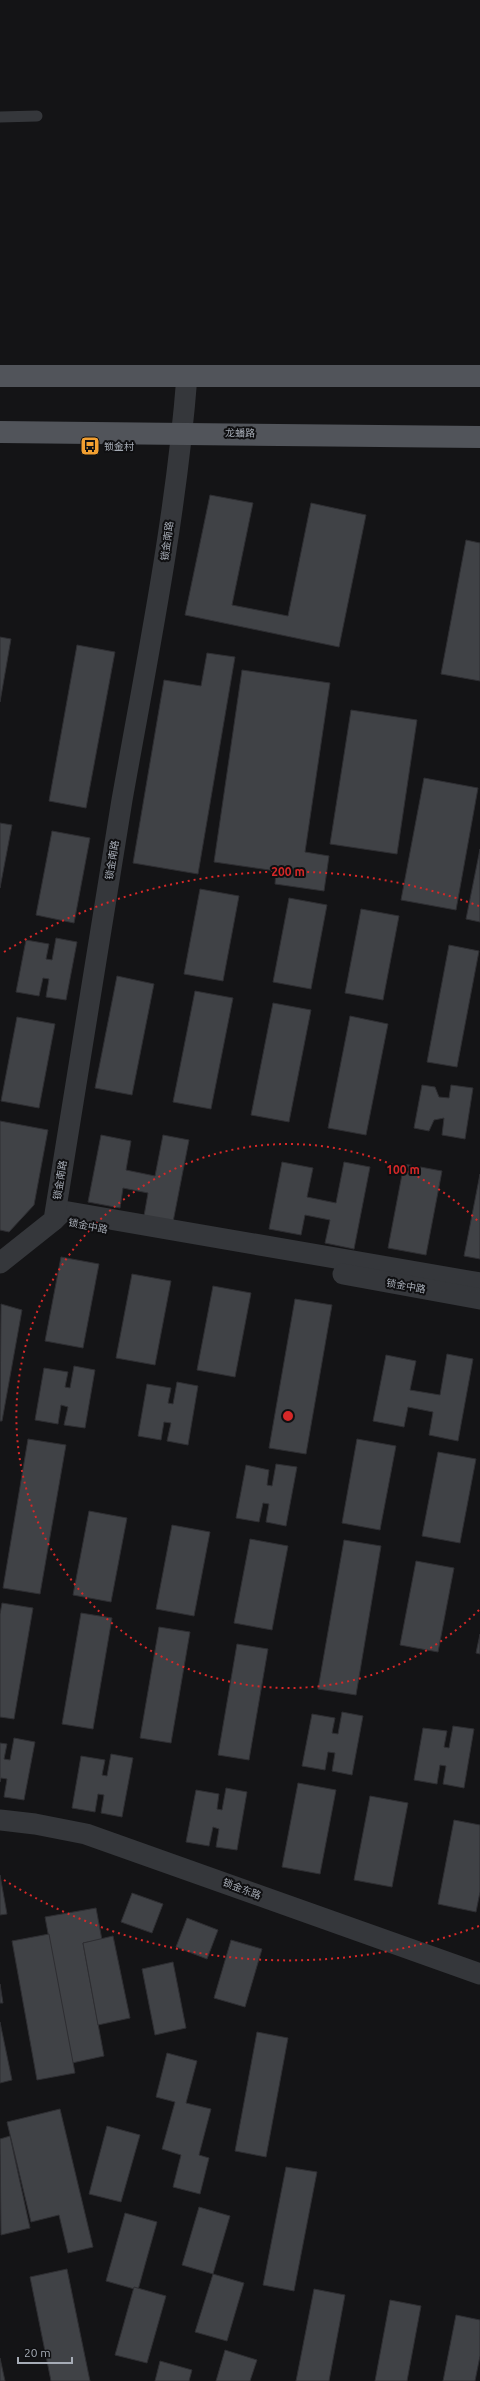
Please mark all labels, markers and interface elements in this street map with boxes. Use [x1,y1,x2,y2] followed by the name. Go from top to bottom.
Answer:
[225,427,255,439] street label: 龙蟠路
[79,435,101,457] bus stop icon: 锁金村
[104,441,134,452] place label: 锁金村
[159,520,175,562] street label: 锁金南路
[103,839,121,881] street label: 锁金南路
[271,865,305,878] text: 200 m
[51,1159,69,1201] street label: 锁金南路
[386,1163,420,1176] text: 100 m
[67,1217,109,1235] street label: 锁金中路
[385,1277,427,1295] street label: 锁金中路
[281,1409,295,1423] centre of rings
[221,1877,263,1901] street label: 锁金东路
[18,2339,72,2365] scale bar
[24,2346,51,2359] text: 20 m

